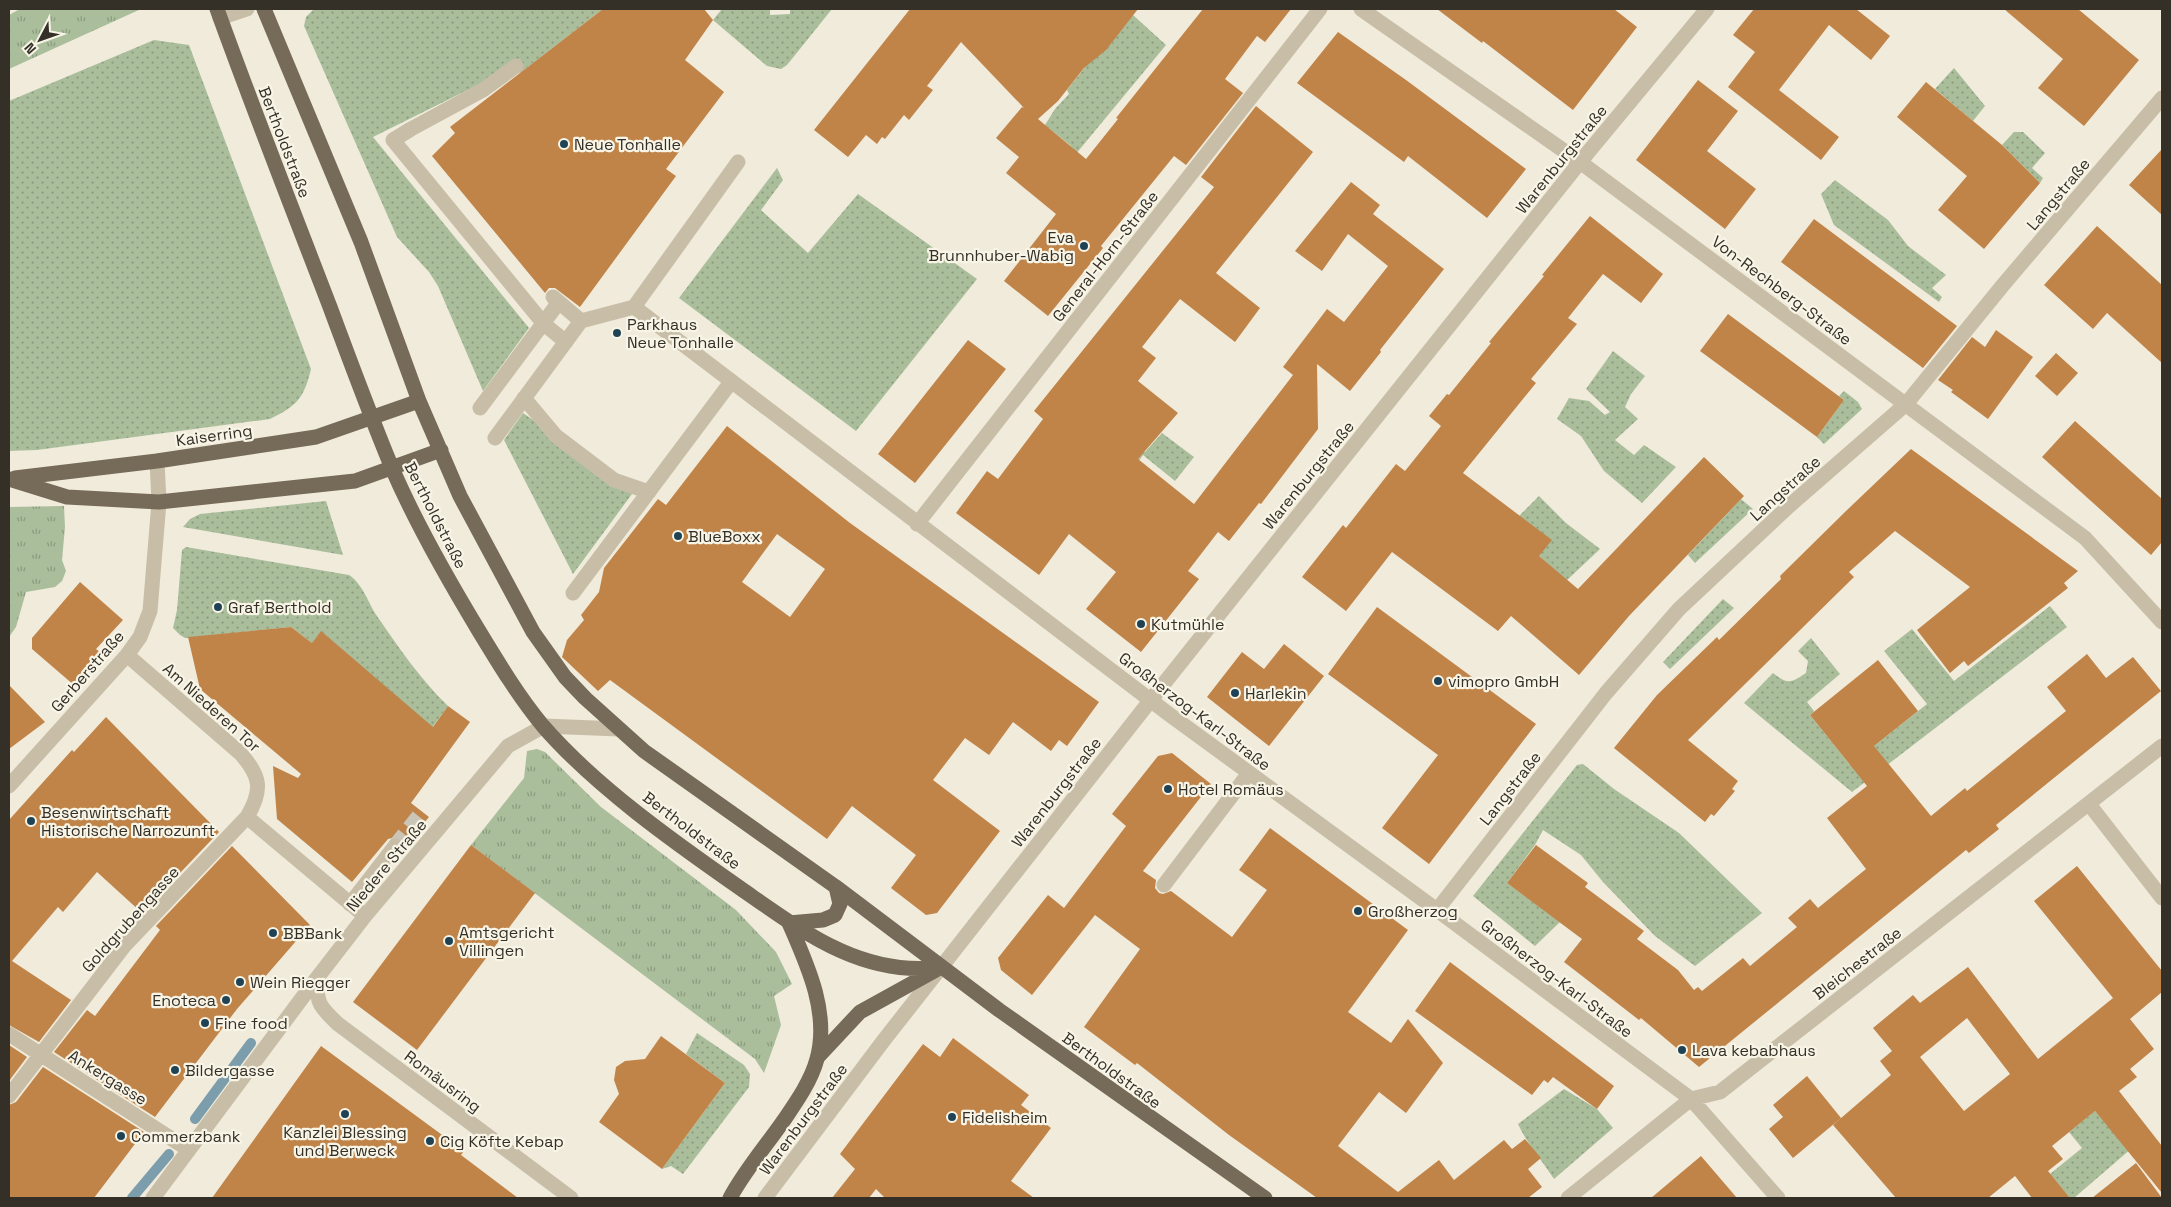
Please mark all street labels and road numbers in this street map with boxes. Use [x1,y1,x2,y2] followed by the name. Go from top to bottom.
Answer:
[254,84,315,201] street label: Bertholdstraße
[1511,101,1612,218] street label: Warenburgstraße
[2022,154,2095,235] street label: Langstraße
[1048,187,1163,326] street label: General-Horn-Straße
[1708,231,1856,350] street label: Von-Rechberg-Straße
[1258,417,1359,534] street label: Warenburgstraße
[175,420,254,451] street label: Kaiserring
[1746,451,1825,526] street label: Langstraße
[400,458,472,572] street label: Bertholdstraße
[46,626,129,717] street label: Gerberstraße
[1115,647,1275,775] street label: Großherzog-Karl-Straße
[158,658,265,757] street label: Am Niederen Tor
[1007,733,1106,852] street label: Warenburgstraße
[1475,747,1546,829] street label: Langstraße
[638,787,745,874] street label: Bertholdstraße
[341,815,431,916] street label: Niedere Straße
[77,862,184,977] street label: Goldgrubengasse
[1477,914,1637,1042] street label: Großherzog-Karl-Straße
[1809,922,1906,1005] street label: Bleichestraße
[1058,1027,1165,1113] street label: Bertholdstraße
[64,1045,151,1110] street label: Ankergasse
[400,1046,485,1117] street label: Romäusring
[755,1059,852,1179] street label: Warenburgstraße

